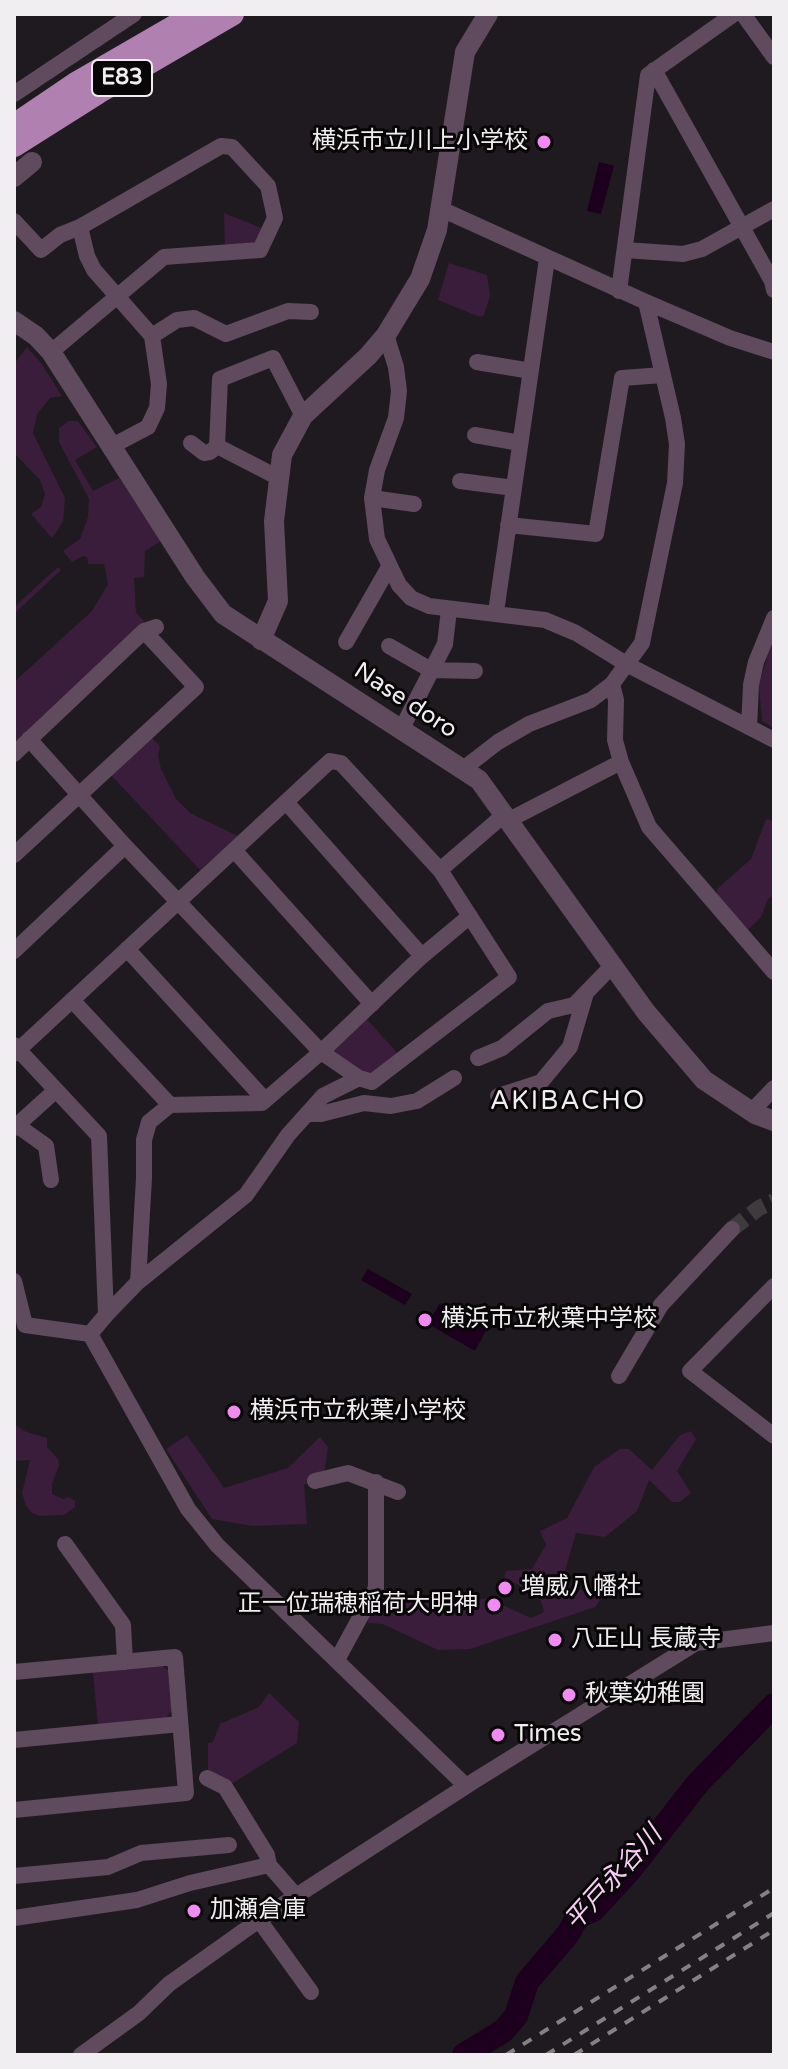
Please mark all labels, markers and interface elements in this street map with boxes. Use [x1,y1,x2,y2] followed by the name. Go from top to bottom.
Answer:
[92,60,152,96] road number: E83
[312,128,528,156] place label: 横浜市立川上小学校
[535,133,553,151] marker: 横浜市立川上小学校
[348,657,462,745] street label: Nase doro
[490,1086,646,1118] district label: AKIBACHO
[441,1306,657,1334] place label: 横浜市立秋葉中学校
[416,1311,434,1329] marker: 横浜市立秋葉中学校
[250,1398,466,1426] place label: 横浜市立秋葉小学校
[225,1403,243,1421] marker: 横浜市立秋葉小学校
[521,1574,641,1602] place label: 増威八幡社
[496,1579,514,1597] marker: 増威八幡社
[238,1591,478,1619] place label: 正一位瑞穂稲荷大明神
[485,1596,503,1614] marker: 正一位瑞穂稲荷大明神
[571,1626,721,1654] place label: 八正山 長蔵寺
[546,1631,564,1649] marker: 八正山 長蔵寺
[585,1681,705,1709] place label: 秋葉幼稚園
[560,1686,578,1704] marker: 秋葉幼稚園
[514,1721,581,1749] place label: Times
[489,1726,507,1744] marker: Times
[559,1820,669,1938] water label: 平戸永谷川
[210,1897,306,1925] place label: 加瀬倉庫
[185,1902,203,1920] marker: 加瀬倉庫

